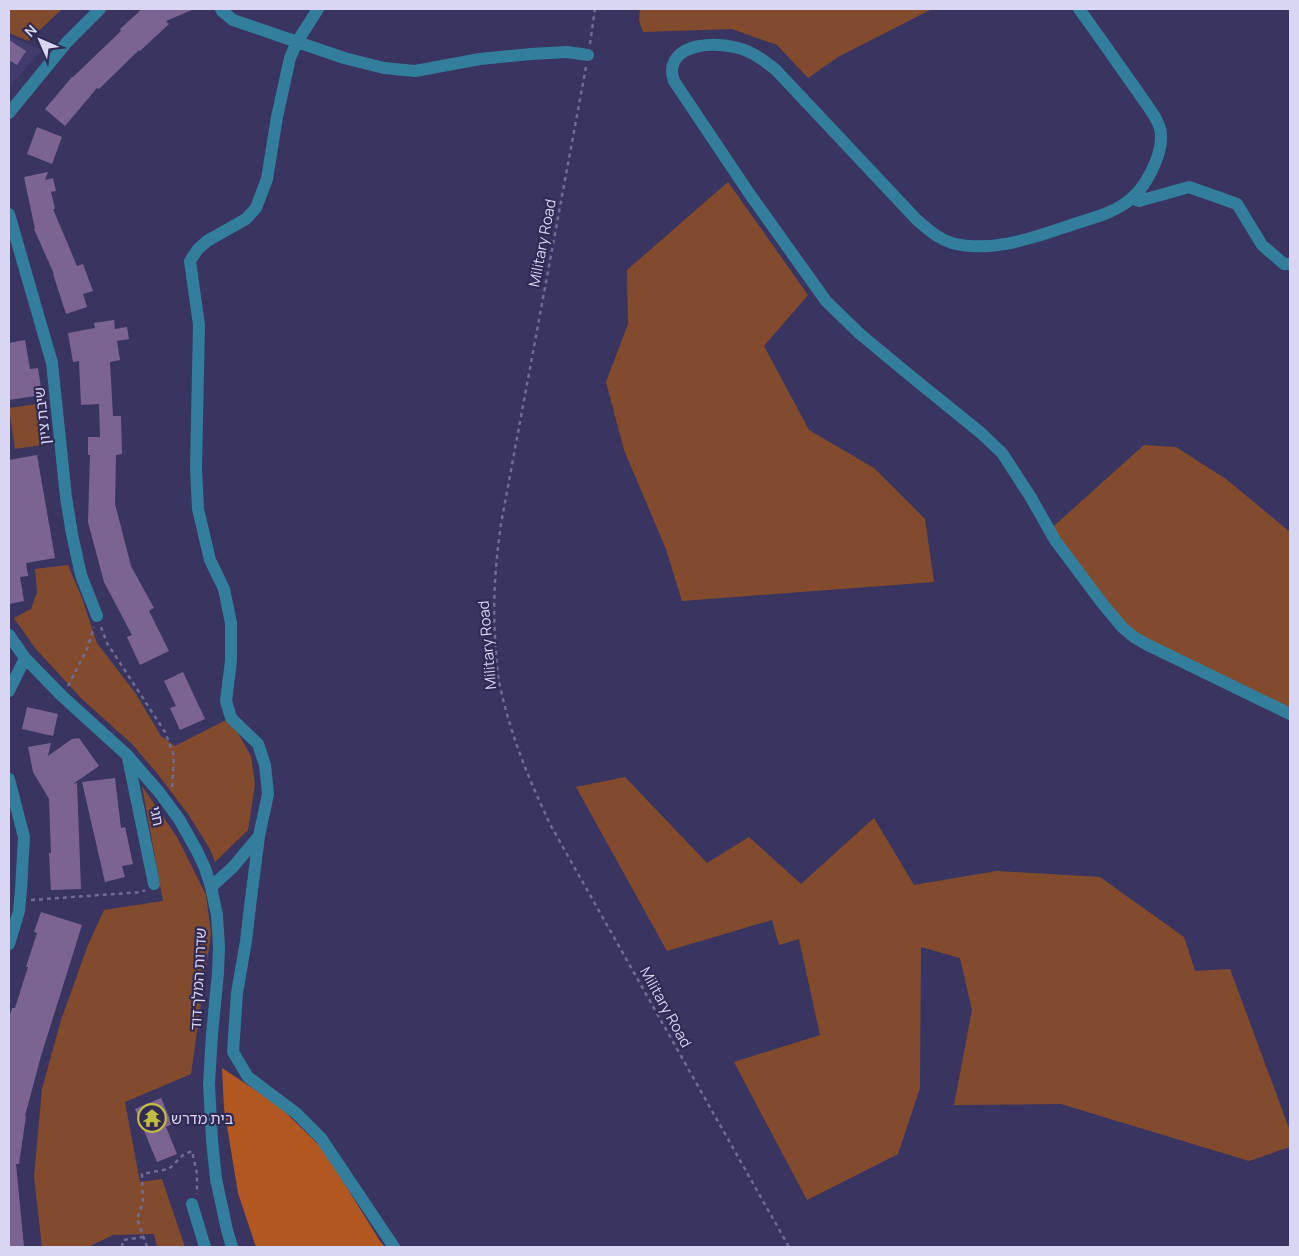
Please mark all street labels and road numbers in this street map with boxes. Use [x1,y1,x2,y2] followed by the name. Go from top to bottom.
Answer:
[523,197,561,289] street label: Military Road
[29,386,55,446] street label: שיבת ציון
[473,600,501,690] street label: Military Road
[145,804,169,828] street label: חגי
[185,927,211,1031] street label: שדרות המלך דוד
[635,963,697,1051] street label: Military Road

